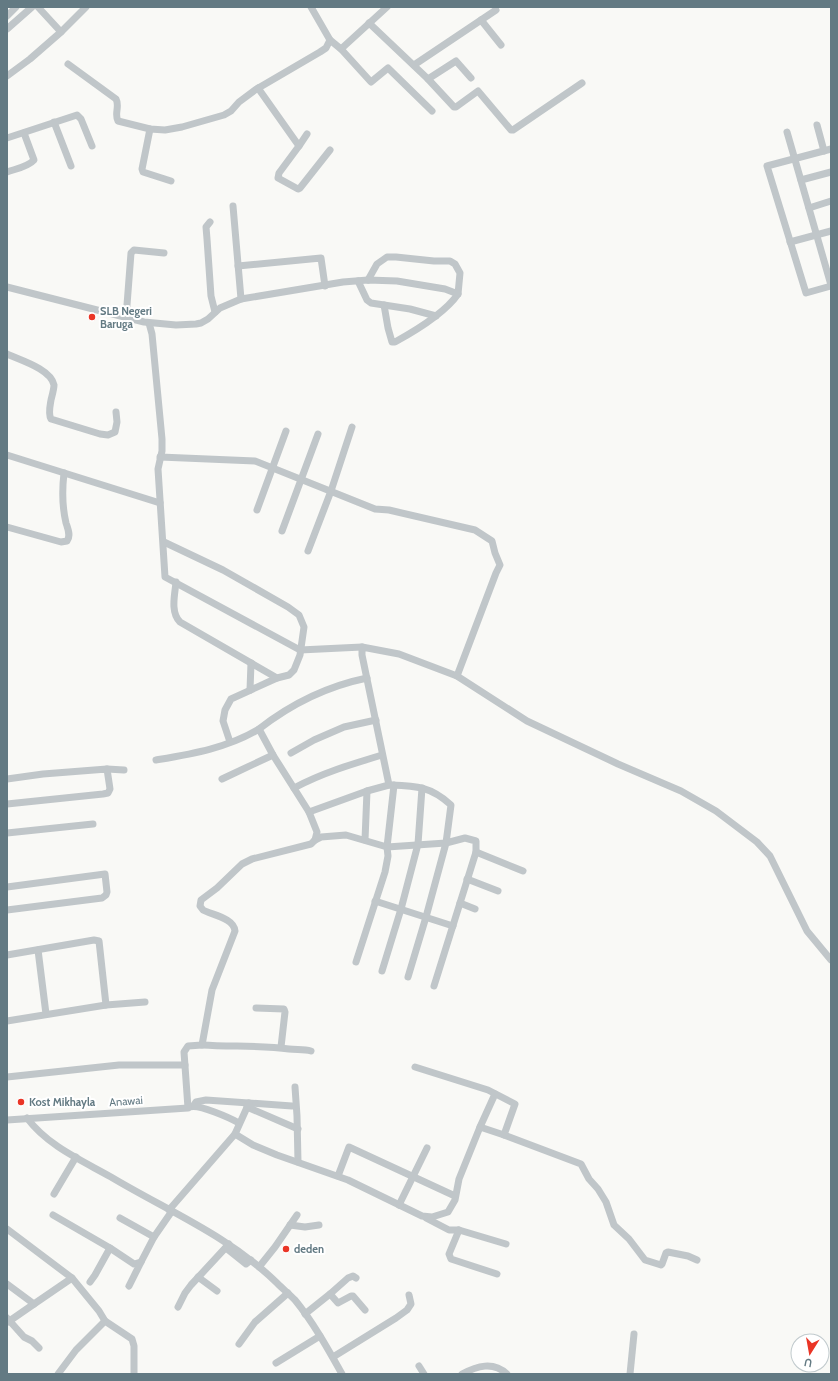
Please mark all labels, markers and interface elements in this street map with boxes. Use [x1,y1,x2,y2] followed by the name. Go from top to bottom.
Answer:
[100,304,152,331] place label: SLB Negeri Baruga
[87,312,97,322] marker: SLB Negeri Baruga
[109,1093,143,1109] street label: Anawai
[29,1095,96,1109] place label: Kost Mikhayla
[16,1097,26,1107] marker: Kost Mikhayla
[294,1242,324,1256] place label: deden
[281,1244,291,1254] marker: deden
[790,1333,830,1373] north arrow
[803,1355,813,1370] text: U

